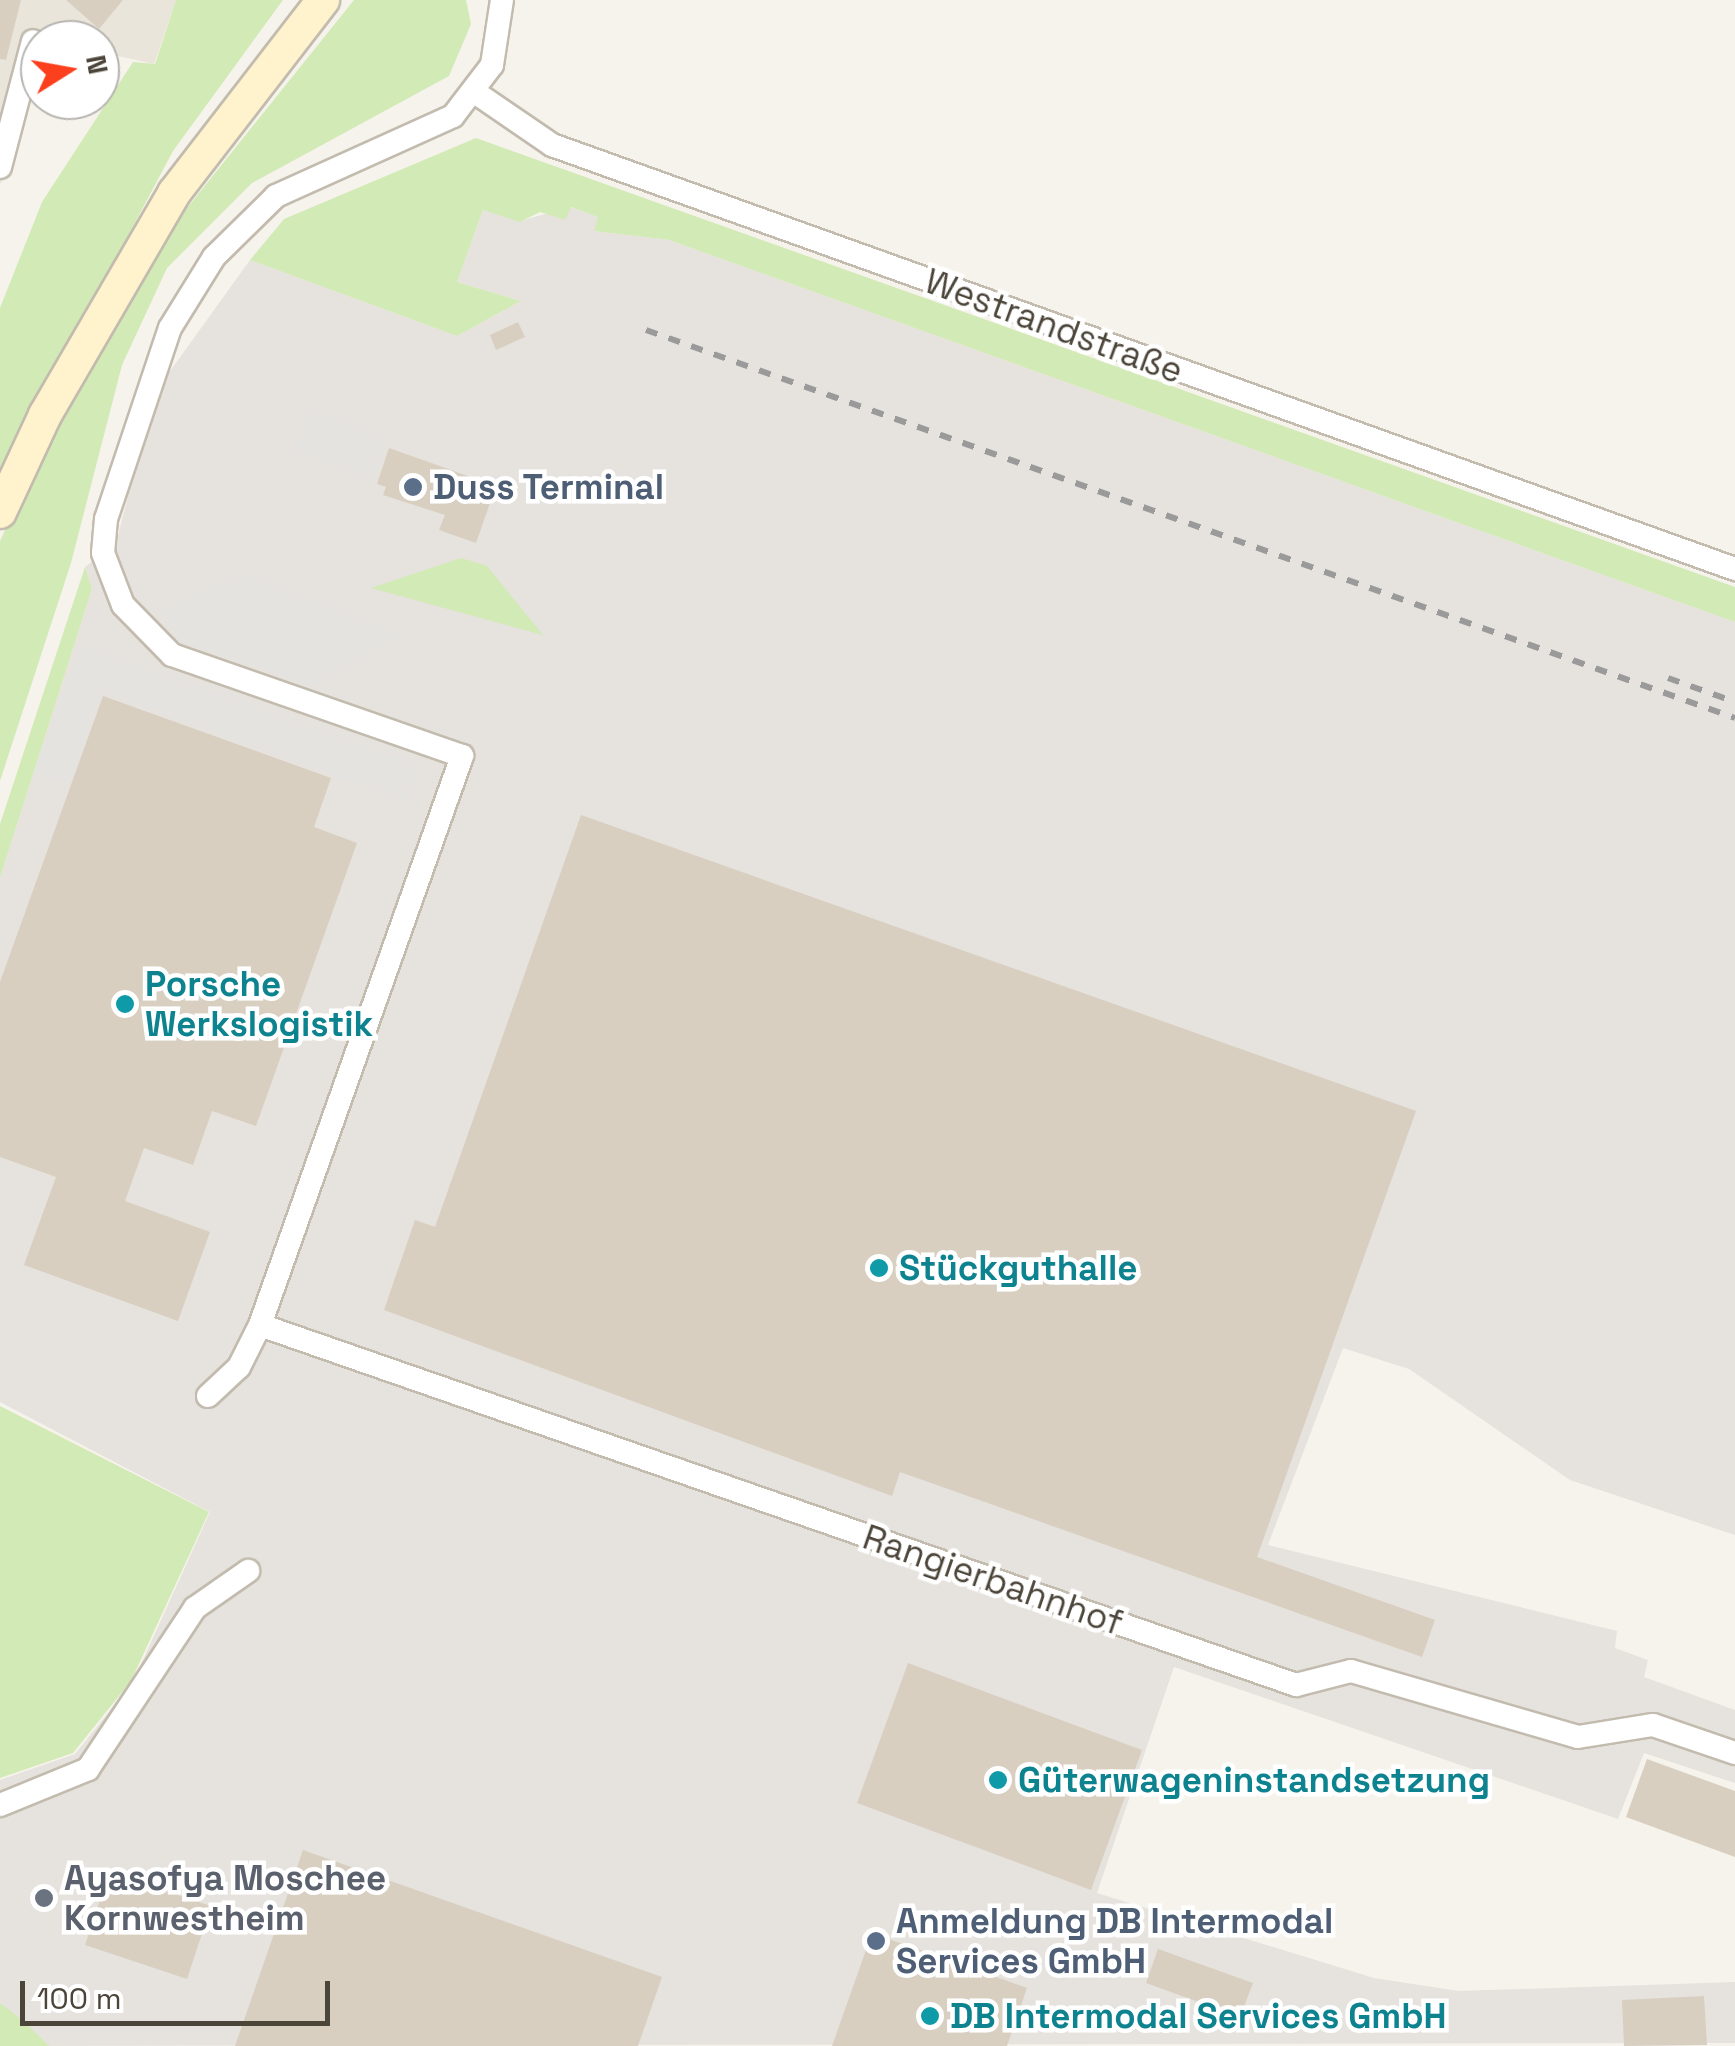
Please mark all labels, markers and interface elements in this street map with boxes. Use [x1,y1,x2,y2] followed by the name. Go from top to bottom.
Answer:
[20,20,120,120] north arrow
[78,52,117,77] text: N
[919,260,1189,392] street label: Westrandstraße
[433,466,665,508] place label: Duss Terminal
[402,476,424,498] marker: Duss Terminal
[145,963,373,1045] place label: Porsche Werkslogistik
[114,993,136,1015] marker: Porsche Werkslogistik
[899,1247,1137,1289] place label: Stückguthalle
[868,1257,890,1279] marker: Stückguthalle
[858,1516,1128,1644] street label: Rangierbahnhof
[1018,1759,1490,1801] place label: Güterwageninstandsetzung
[987,1769,1009,1791] marker: Güterwageninstandsetzung
[64,1857,386,1939] place label: Ayasofya Moschee Kornwestheim
[33,1887,55,1909] marker: Ayasofya Moschee Kornwestheim
[896,1900,1333,1982] place label: Anmeldung DB Intermodal Services GmbH
[865,1930,887,1952] marker: Anmeldung DB Intermodal Services GmbH
[25,1961,335,2023] scale bar
[37,1979,122,2018] text: 100 m
[950,1995,1446,2037] place label: DB Intermodal Services GmbH
[919,2005,941,2027] marker: DB Intermodal Services GmbH

